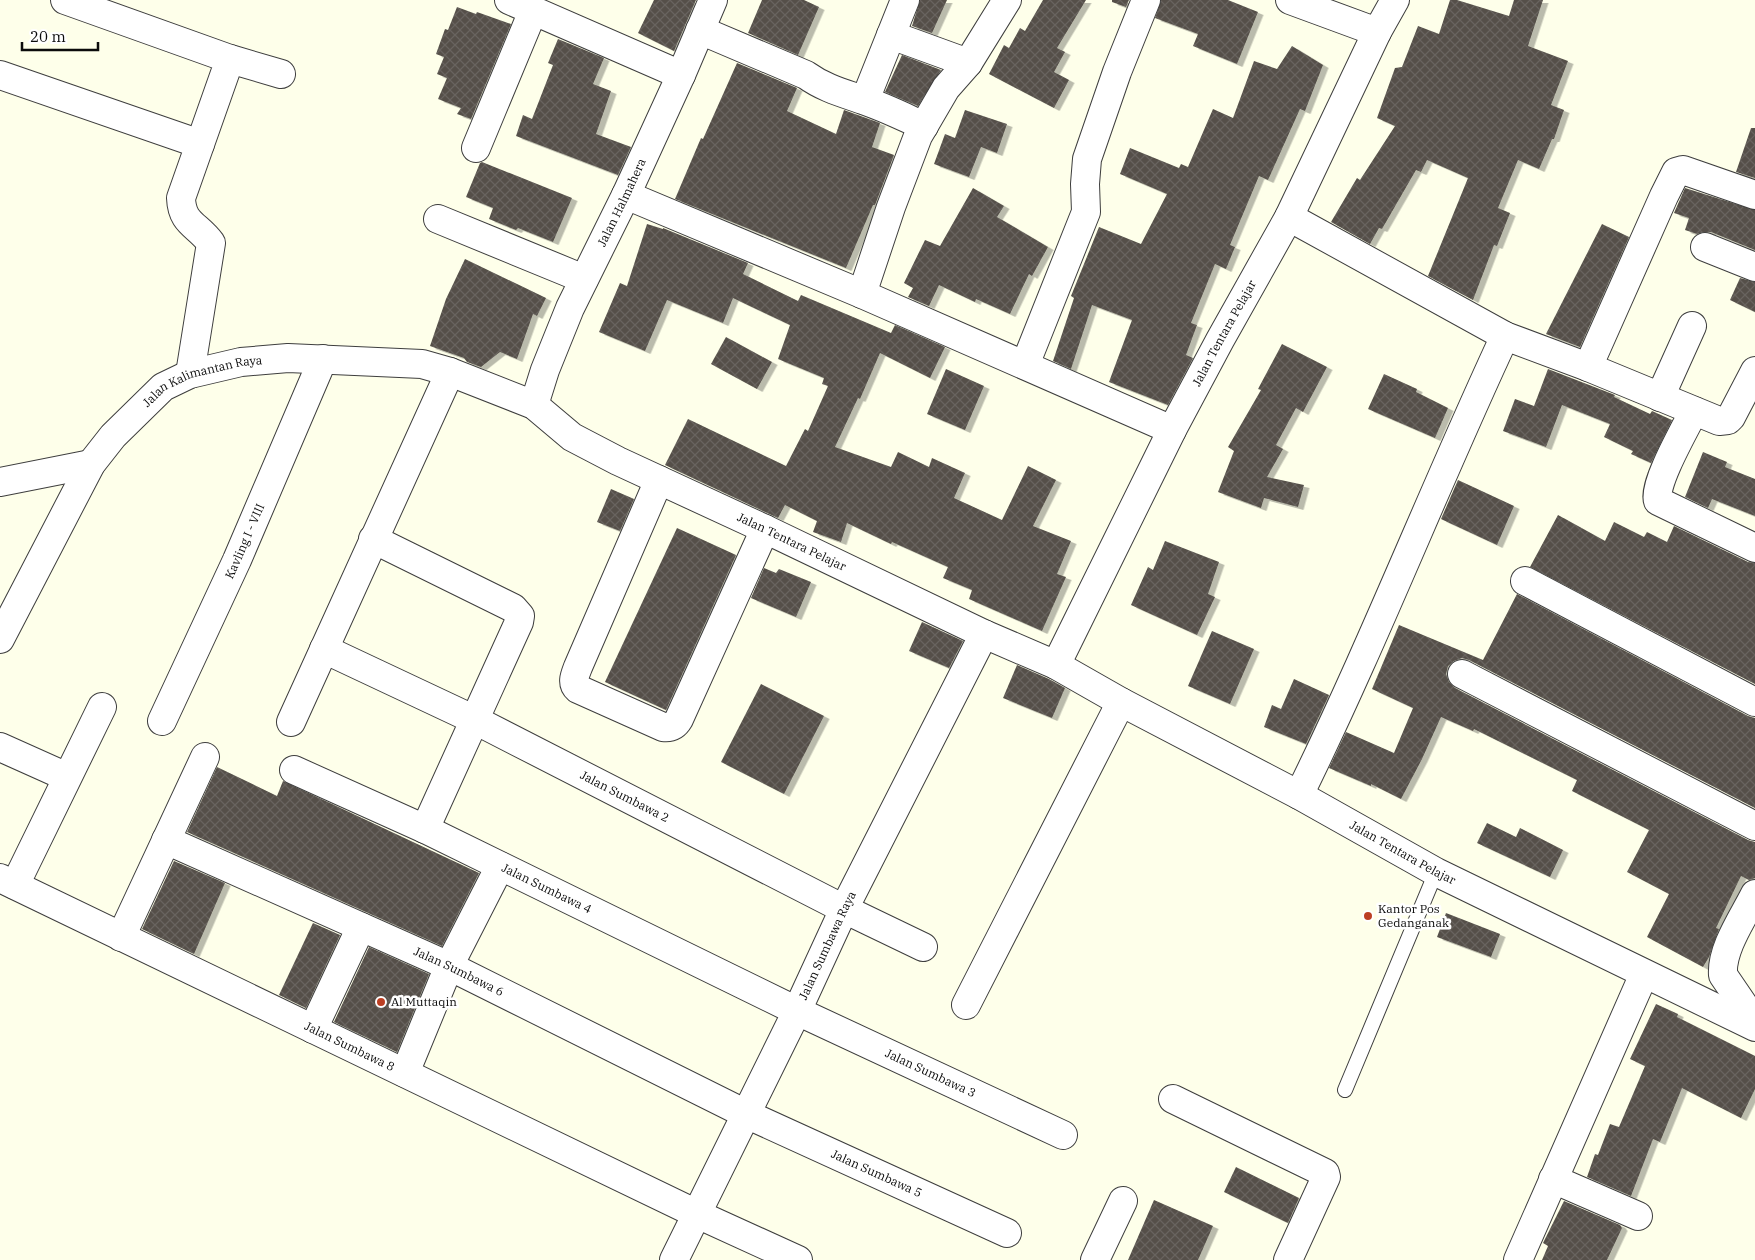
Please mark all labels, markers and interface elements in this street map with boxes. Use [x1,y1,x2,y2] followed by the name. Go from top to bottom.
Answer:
[22,20,99,52] scale bar
[30,27,66,46] text: 20 m
[594,155,649,249] street label: Jalan Halmahera
[1189,277,1259,389] street label: Jalan Tentara Pelajar
[139,352,263,410] street label: Jalan Kalimantan Raya
[221,501,267,581] street label: Kavling I - VIII
[735,509,849,574] street label: Jalan Tentara Pelajar
[578,767,672,825] street label: Jalan Sumbawa 2
[1347,817,1459,888] street label: Jalan Tentara Pelajar
[499,860,594,916] street label: Jalan Sumbawa 4
[795,888,859,1002] street label: Jalan Sumbawa Raya
[1378,901,1449,930] place label: Kantor Pos Gedanganak
[1362,910,1374,922] marker: Kantor Pos Gedanganak
[412,943,507,999] street label: Jalan Sumbawa 6
[391,994,457,1009] place label: Al Muttaqin
[375,996,387,1008] marker: Al Muttaqin
[302,1018,397,1074] street label: Jalan Sumbawa 8
[883,1045,978,1100] street label: Jalan Sumbawa 3
[829,1146,924,1200] street label: Jalan Sumbawa 5

